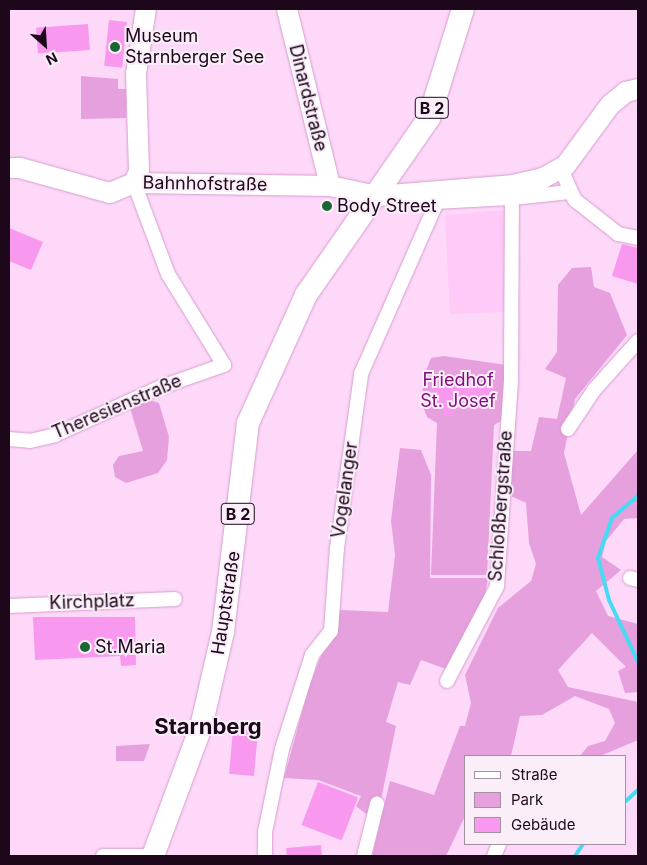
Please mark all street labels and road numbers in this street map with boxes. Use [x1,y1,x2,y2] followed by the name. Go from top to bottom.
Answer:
[284,42,332,154] street label: Dinardstraße
[414,95,450,122] road number: B 2
[142,172,268,196] street label: Bahnhofstraße
[49,370,185,444] street label: Theresienstraße
[485,430,517,582] street label: Schloßbergstraße
[328,440,362,540] street label: Vogelanger
[220,500,256,528] road number: B 2
[207,550,245,656] street label: Hauptstraße
[49,590,135,614] street label: Kirchplatz

